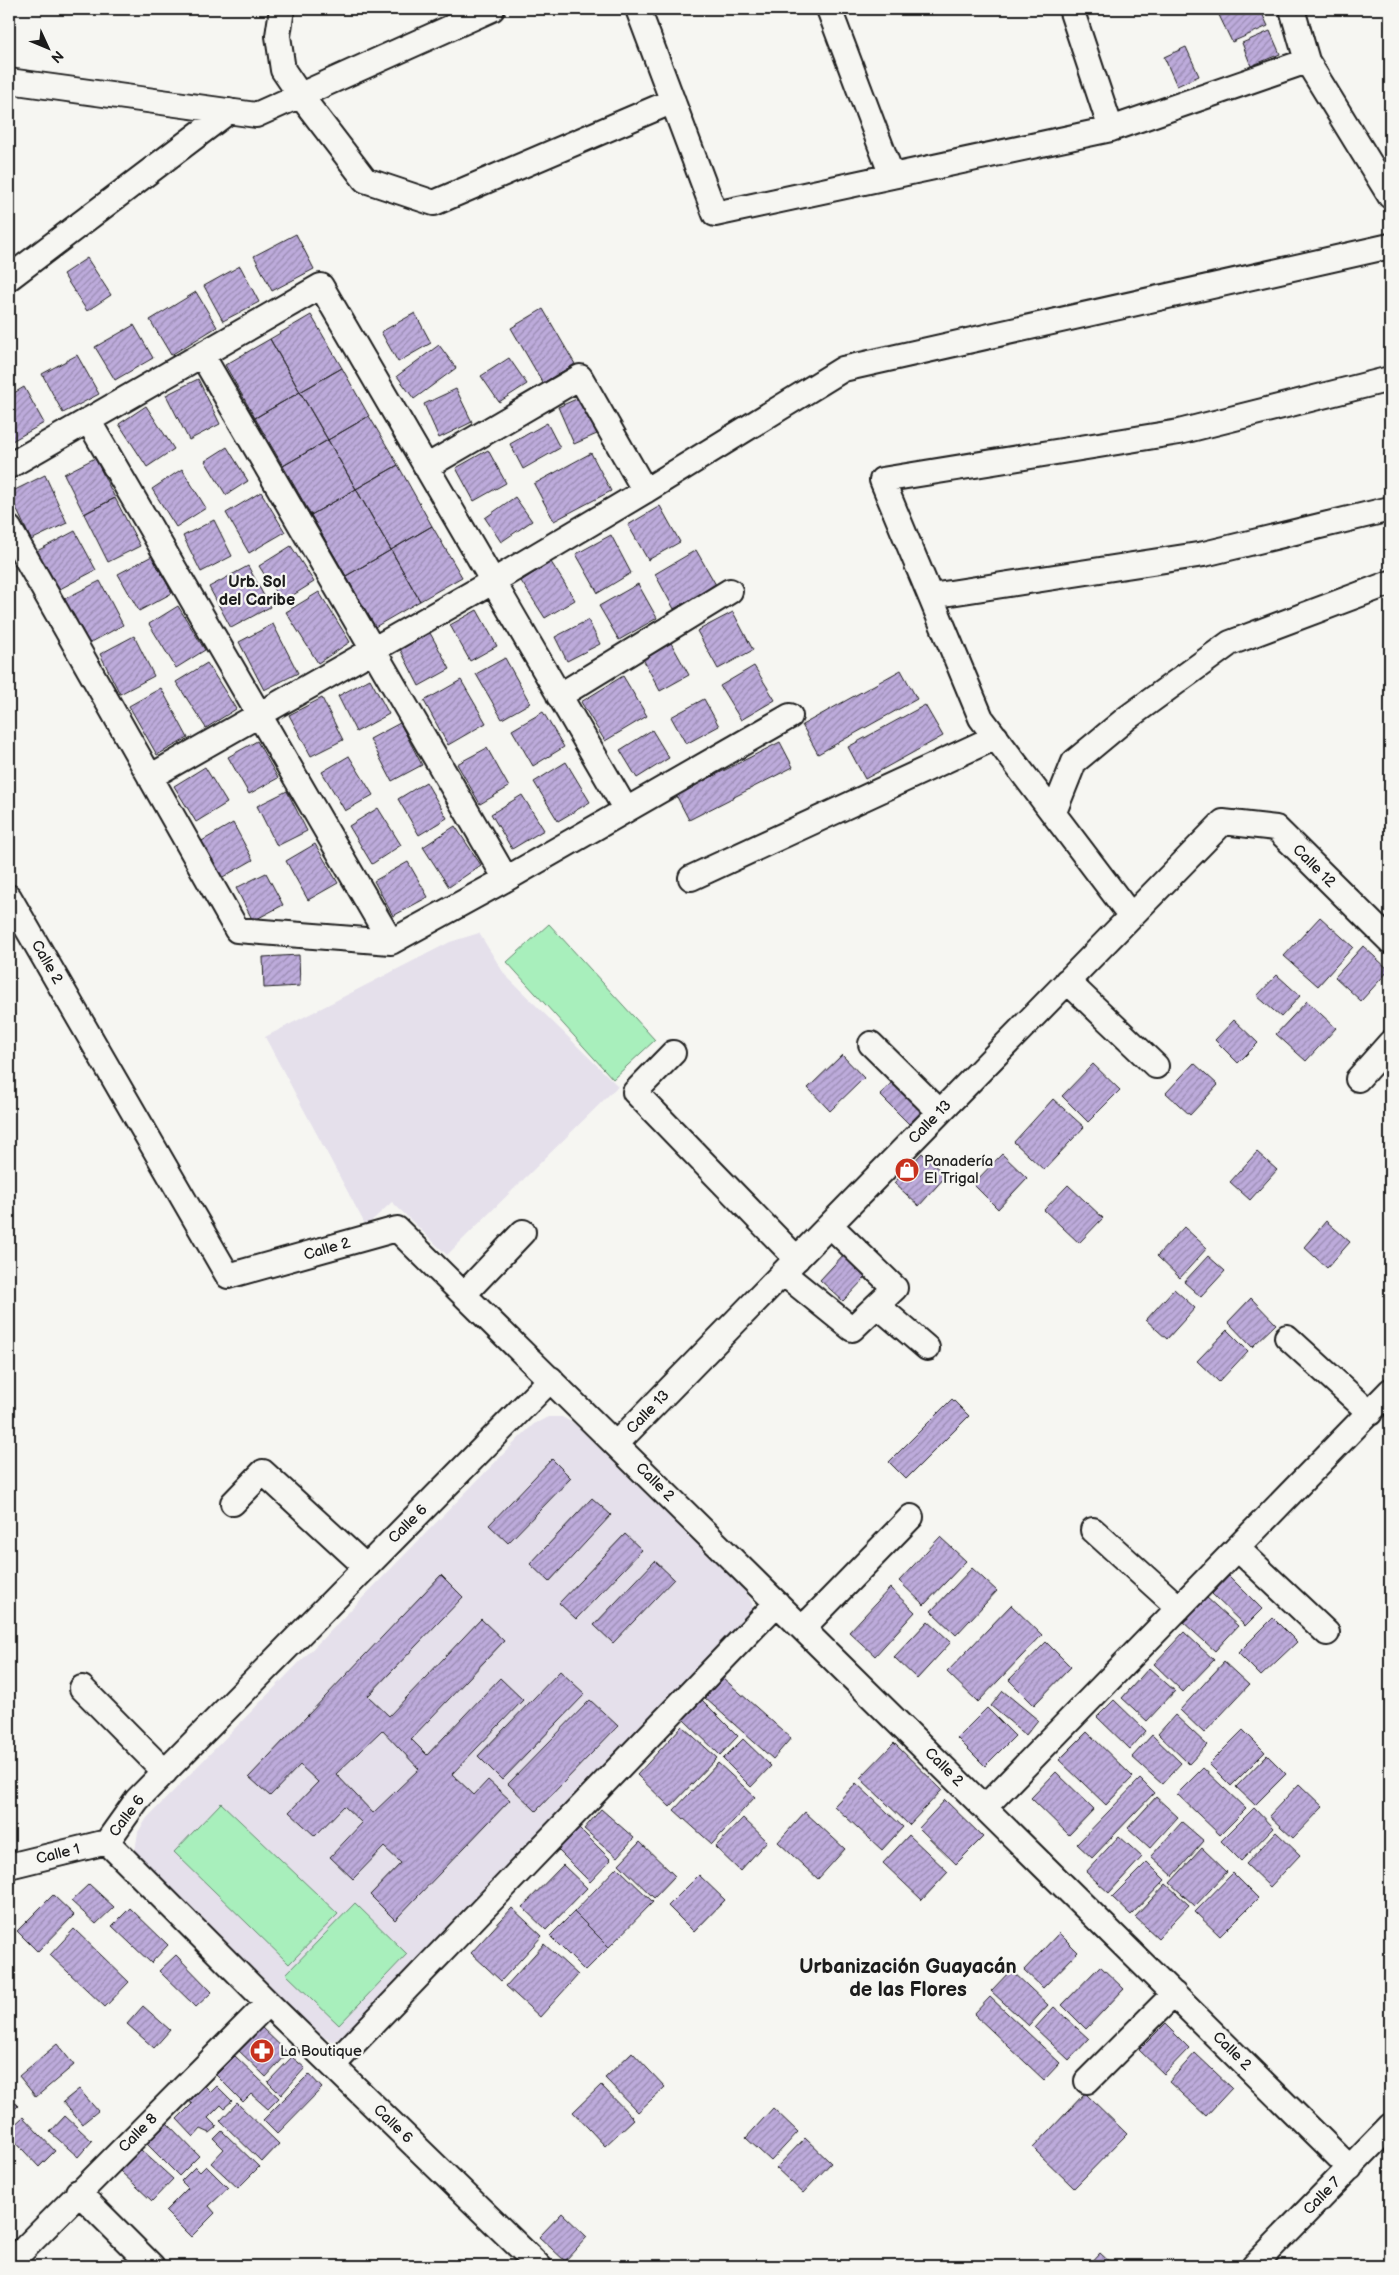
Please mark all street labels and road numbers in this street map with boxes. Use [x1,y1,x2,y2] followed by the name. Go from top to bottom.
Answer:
[1288,840,1340,892] street label: Calle 12
[27,937,67,987] street label: Calle 2
[905,1096,955,1148] street label: Calle 13
[302,1233,353,1265] street label: Calle 2
[623,1386,673,1438] street label: Calle 13
[631,1458,679,1506] street label: Calle 2
[384,1500,432,1548] street label: Calle 6
[920,1743,968,1791] street label: Calle 2
[105,1791,149,1841] street label: Calle 6
[34,1839,82,1869] street label: Calle 1
[1208,2027,1256,2075] street label: Calle 2
[369,2101,417,2147] street label: Calle 6
[115,2109,162,2156] street label: Calle 8
[1299,2173,1345,2219] street label: Calle 7

